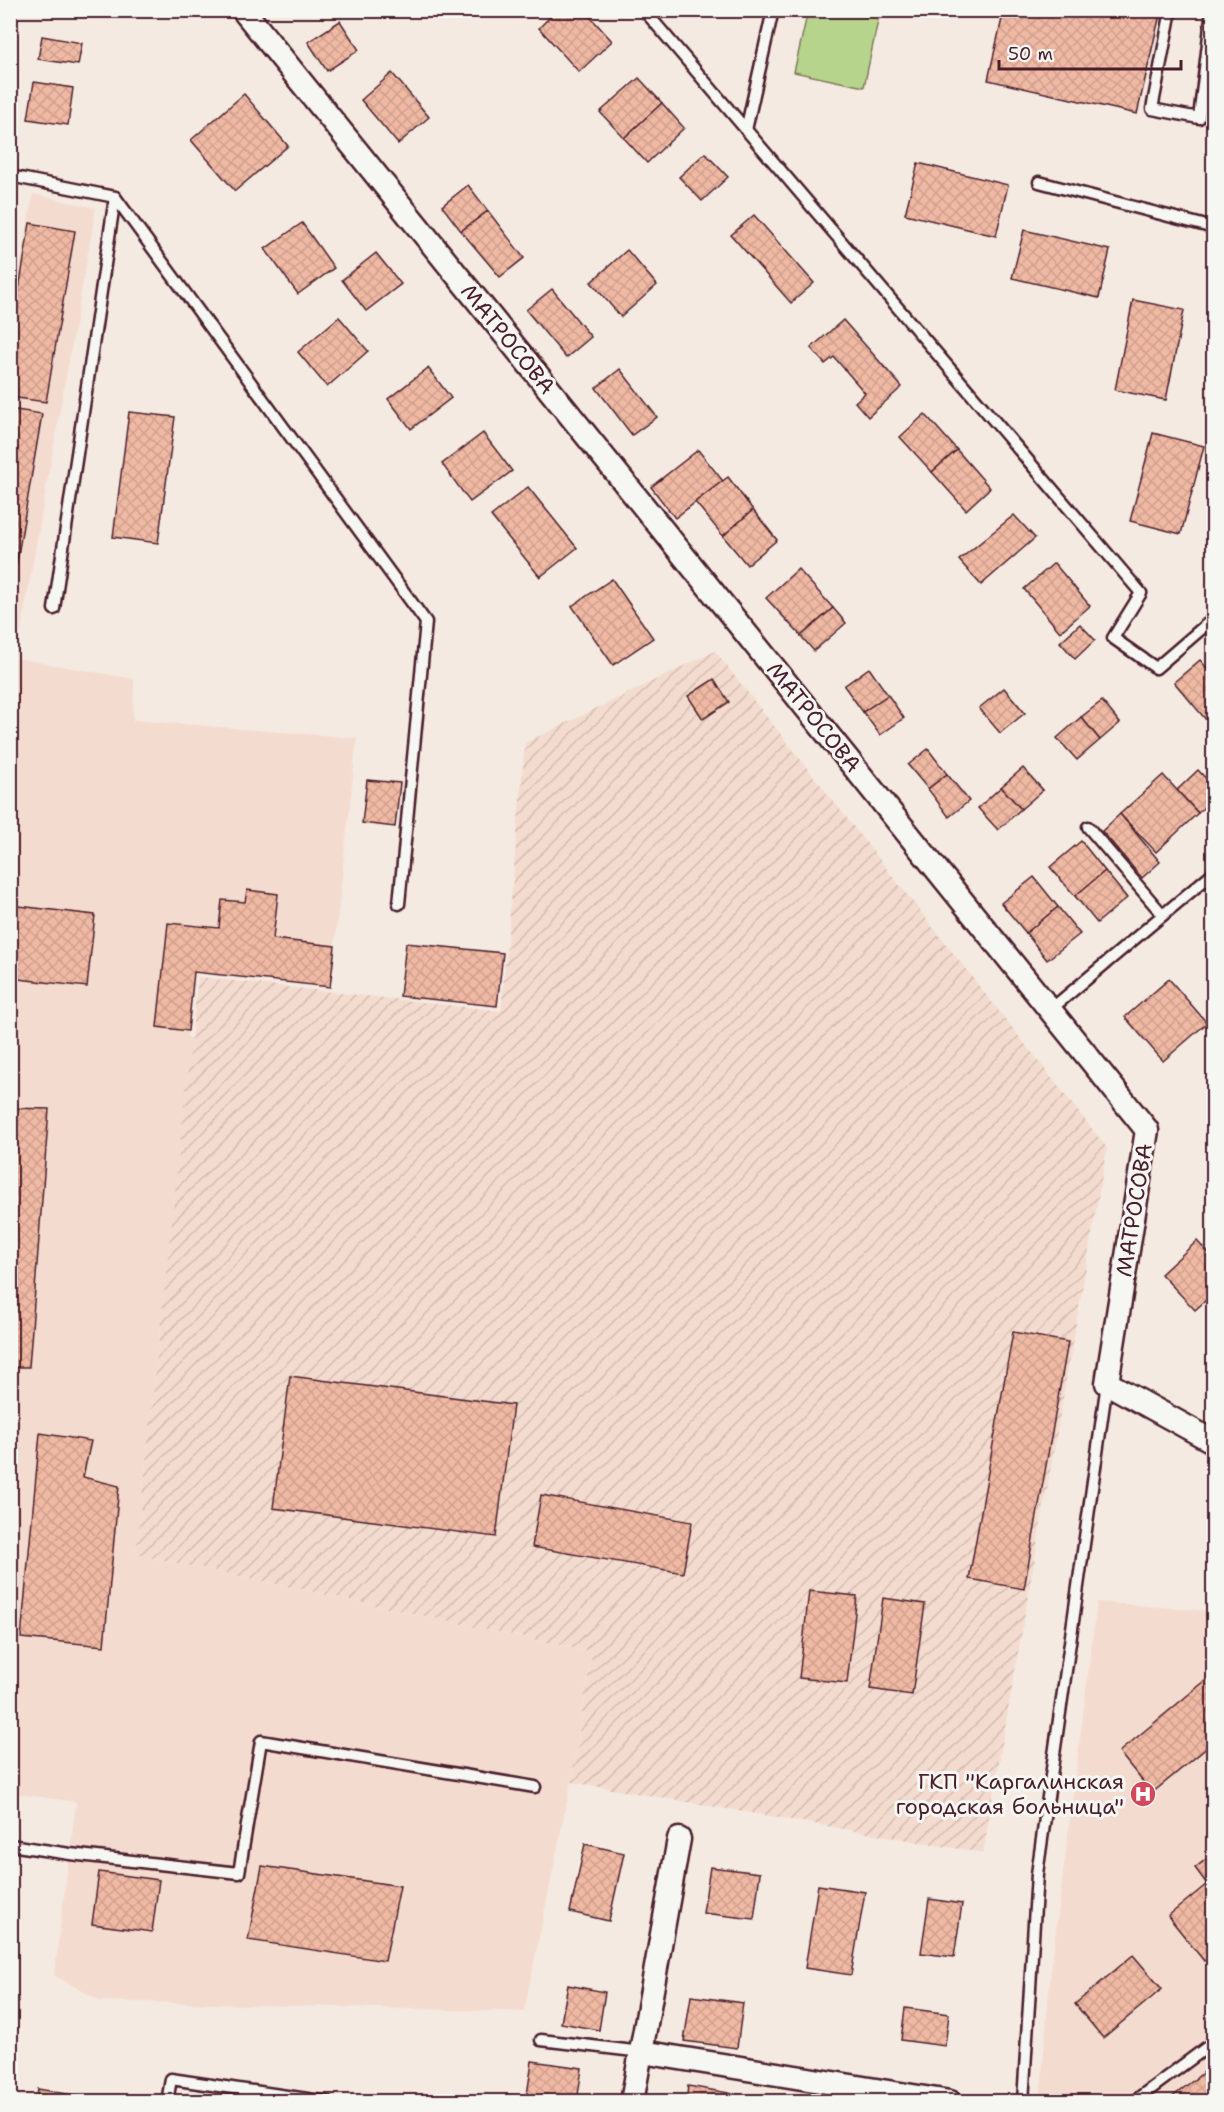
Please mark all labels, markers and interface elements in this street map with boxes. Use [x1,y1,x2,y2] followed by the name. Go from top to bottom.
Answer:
[999,33,1180,71] scale bar
[1008,42,1053,66] text: 50 m
[454,278,562,400] street label: МАТРОСОВА
[760,656,868,778] street label: МАТРОСОВА
[1109,1141,1159,1279] street label: МАТРОСОВА
[896,1767,1124,1821] place label: ГКП "Каргалинская городская больница"
[1128,1779,1158,1809] hospital icon: ГКП "Каргалинская городская больница"

